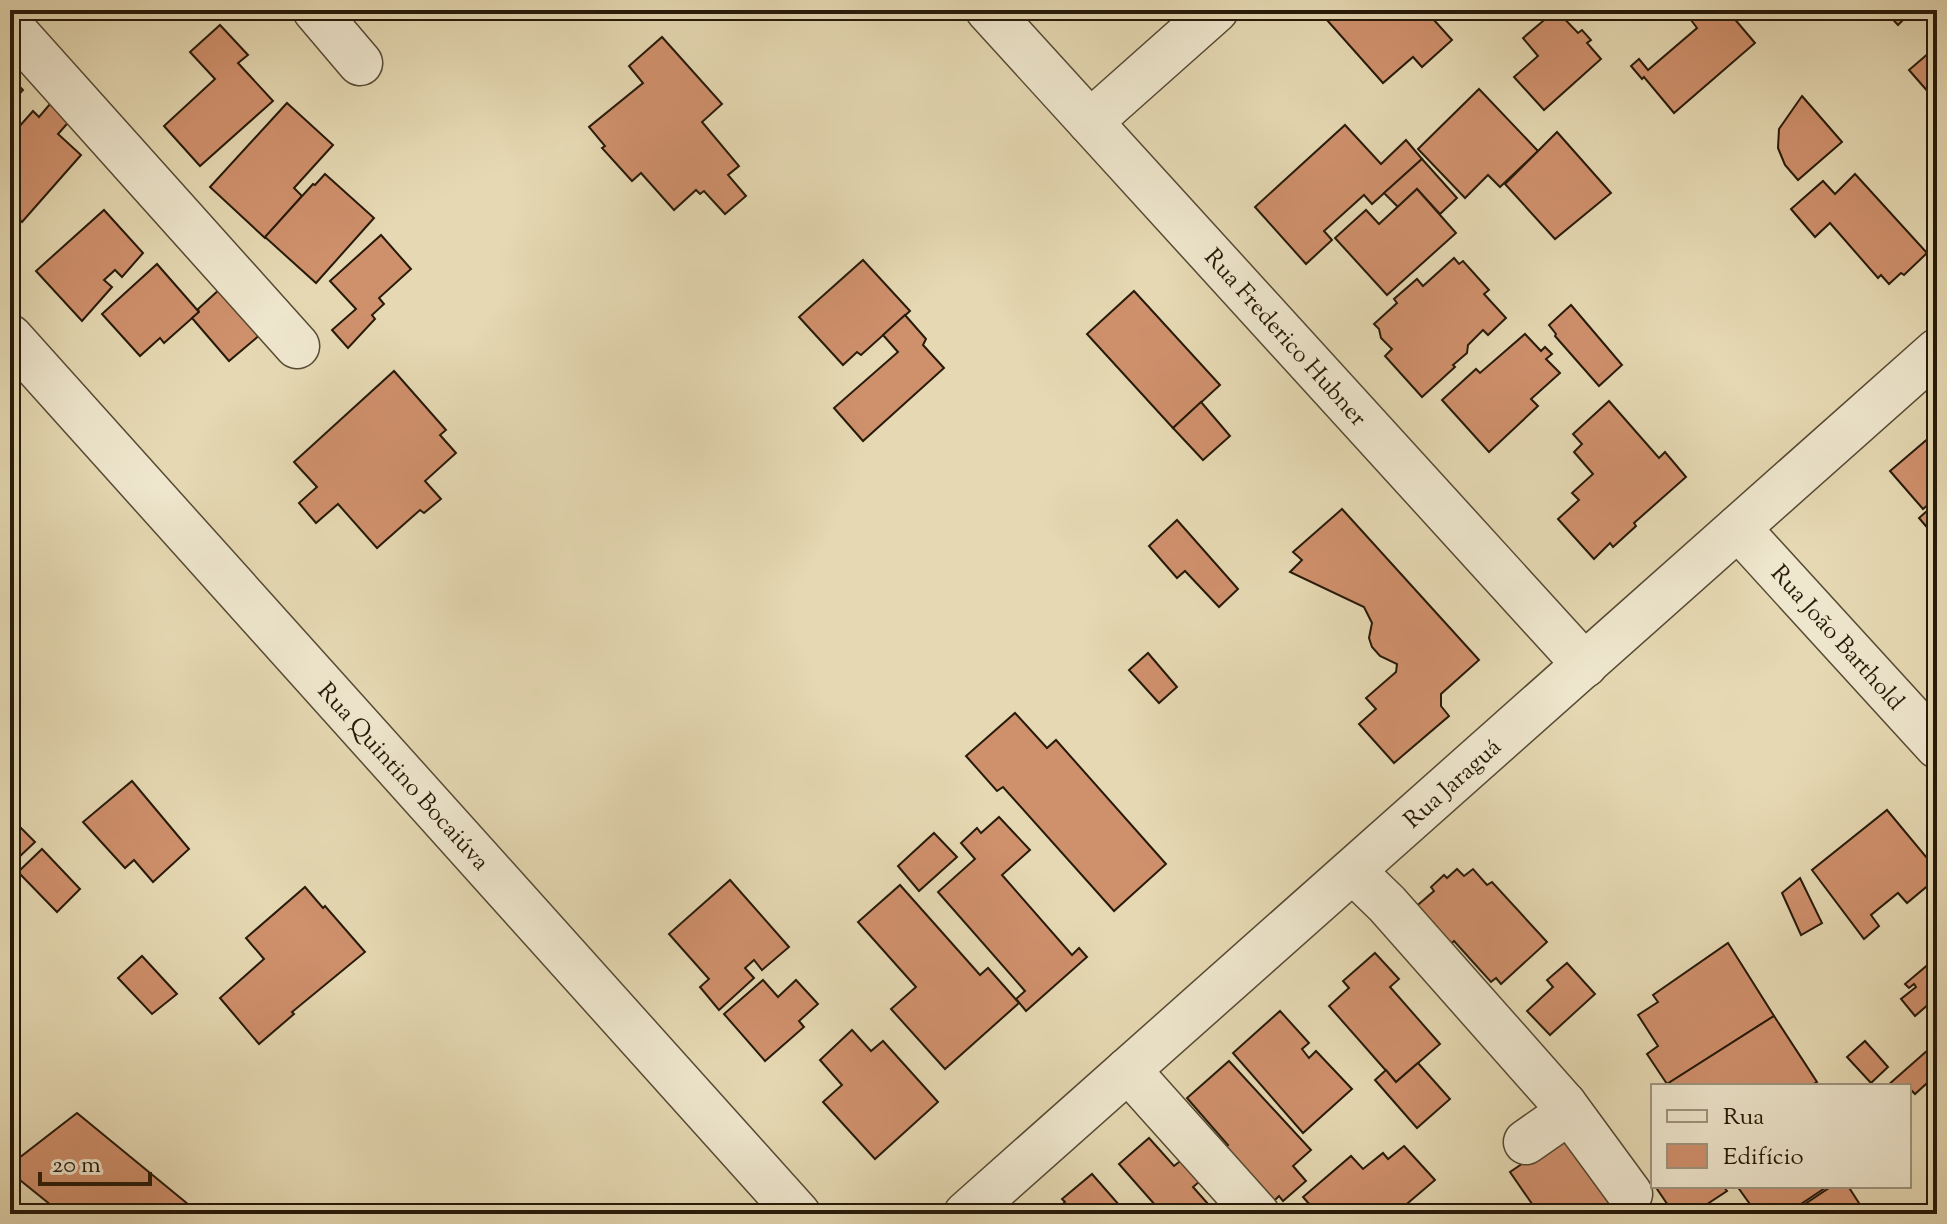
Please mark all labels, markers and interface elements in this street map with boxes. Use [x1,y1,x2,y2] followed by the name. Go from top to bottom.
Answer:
[1195,242,1374,435] street label: Rua Frederico Hubner
[1762,558,1912,719] street label: Rua João Barthold
[309,676,496,879] street label: Rua Quintino Bocaiúva
[1397,732,1510,837] street label: Rua Jaraguá
[1651,1084,1911,1188] legend
[1723,1101,1764,1135] text: Rua
[40,1136,150,1186] scale bar
[1723,1141,1804,1175] text: Edifício
[52,1149,101,1183] text: 20 m

